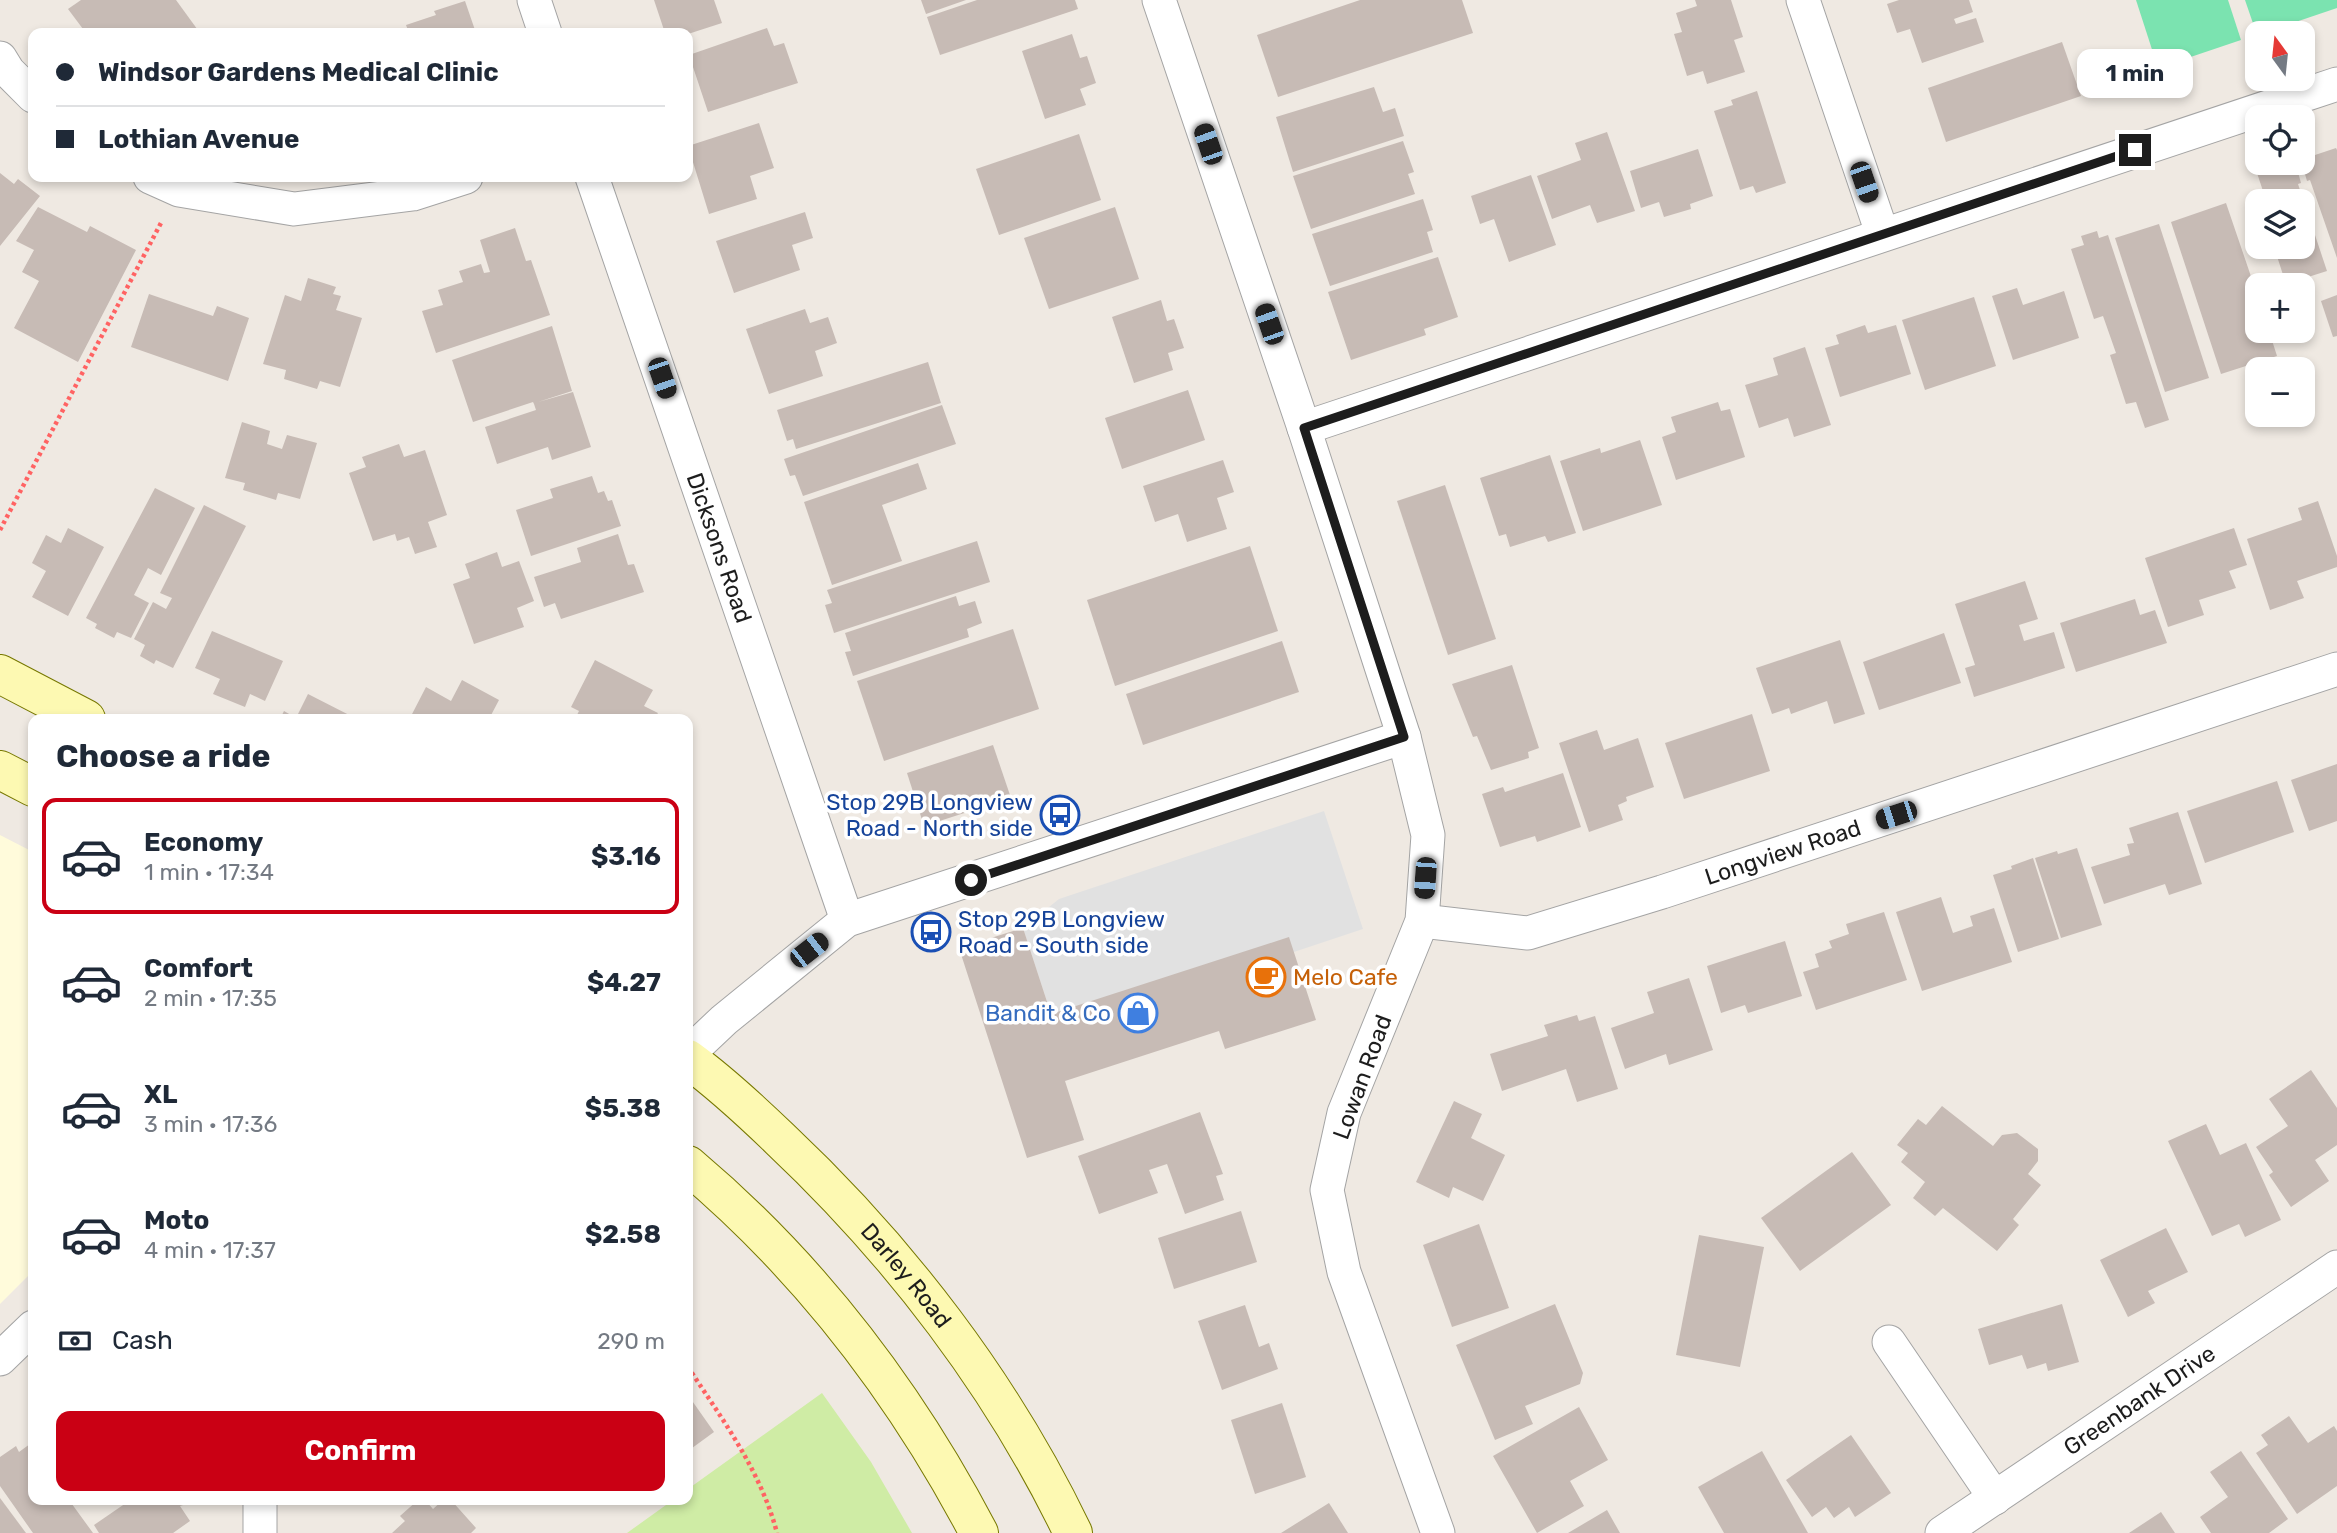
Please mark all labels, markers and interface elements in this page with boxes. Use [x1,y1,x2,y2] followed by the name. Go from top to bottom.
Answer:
[2245,21,2315,91] north arrow
[2245,21,2315,427] map controls
[2077,48,2193,97] callout: 1 min
[98,57,499,88] text: Windsor Gardens Medical Clinic
[2106,59,2164,87] text: 1 min
[2245,105,2315,175] button: locate
[1192,121,1225,167] car
[98,124,300,155] text: Lothian Avenue
[2119,134,2151,166] route end
[1848,159,1881,205] car
[2245,189,2315,259] button: layers
[2245,273,2315,343] button: +
[1253,301,1286,347] car
[646,355,679,401] car
[2245,357,2315,427] button: −
[681,469,758,626] street label: Dicksons Road
[56,737,270,775] text: Choose a ride
[826,788,1033,842] place label: Stop 29B Longview Road - North side
[1039,794,1081,836] bus stop icon: Stop 29B Longview Road - North side
[1873,799,1920,831] car
[1701,813,1864,891] street label: Longview Road
[60,825,123,888] icon: car
[144,827,263,858] text: Economy
[591,841,661,872] text: $3.16
[1414,856,1437,900] car
[144,858,274,886] text: 1 min · 17:34
[955,864,987,896] route start
[958,905,1165,959] place label: Stop 29B Longview Road - South side
[910,911,952,953] bus stop icon: Stop 29B Longview Road - South side
[786,929,833,971] car
[60,951,123,1014] icon: car
[144,953,253,984] text: Comfort
[1245,956,1287,998] cafe icon: Melo Cafe
[1293,963,1398,991] place label: Melo Cafe
[587,967,661,998] text: $4.27
[144,984,277,1012] text: 2 min · 17:35
[1117,992,1159,1034] shop icon: Bandit & Co
[985,999,1111,1027] place label: Bandit & Co
[1327,1011,1397,1143] street label: Lowan Road
[60,1077,123,1140] icon: car
[144,1079,177,1110] text: XL
[585,1093,661,1124] text: $5.38
[144,1110,278,1138] text: 3 min · 17:36
[60,1203,123,1266] icon: car
[144,1205,209,1236] text: Moto
[855,1217,958,1333] street label: Darley Road
[585,1219,661,1250] text: $2.58
[144,1236,276,1264] text: 4 min · 17:37
[56,1322,94,1360] icon: cash
[112,1325,173,1356] text: Cash
[597,1327,665,1355] text: 290 m
[2058,1339,2221,1461] street label: Greenbank Drive
[56,1411,665,1491] button: Confirm

